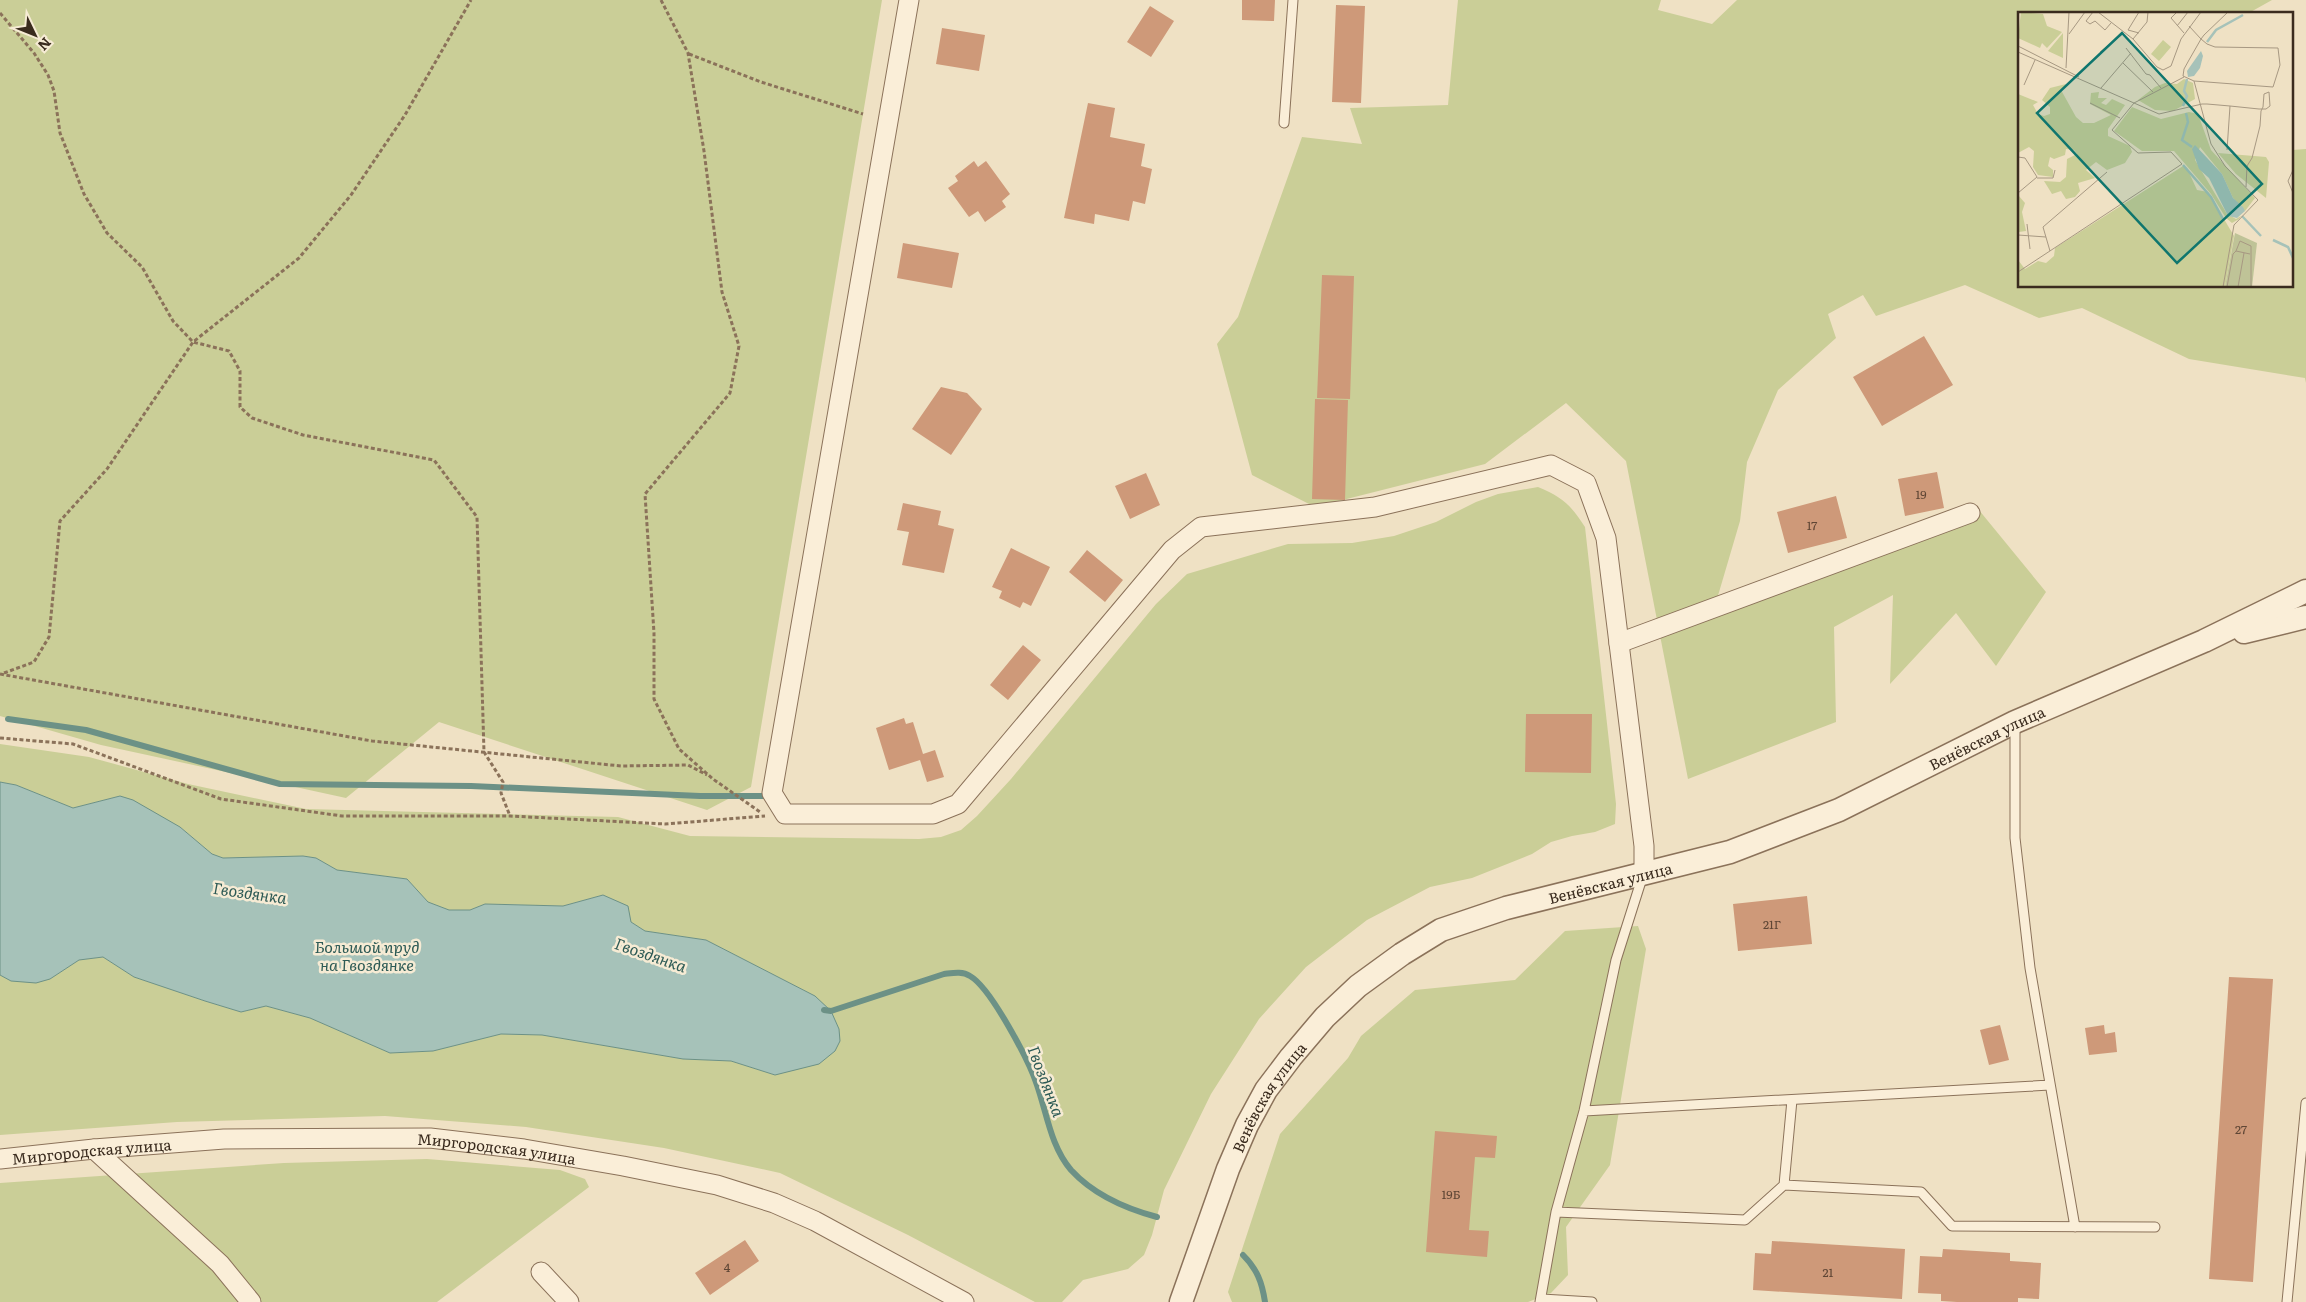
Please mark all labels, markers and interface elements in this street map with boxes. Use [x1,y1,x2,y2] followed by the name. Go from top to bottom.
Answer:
[10,10,60,60] north arrow
[2018,12,2294,288] inset map
[34,33,57,56] text: N
[1915,485,1927,503] house number: 19
[1807,516,1817,534] house number: 17
[1924,699,2049,775] street label: Венёвская улица
[1546,855,1675,909] street label: Венёвская улица
[212,875,289,909] water label: Гвоздянка
[1763,915,1781,933] house number: 21Г
[612,931,691,978] water label: Гвоздянка
[314,934,420,976] water label: Большой пруд на Гвоздянке
[1225,1036,1312,1156] street label: Венёвская улица
[1022,1042,1072,1121] water label: Гвоздянка
[2235,1120,2247,1138] house number: 27
[417,1126,579,1169] street label: Миргородская улица
[11,1132,173,1169] street label: Миргородская улица
[1441,1185,1461,1203] house number: 19Б
[724,1258,731,1276] house number: 4
[1823,1263,1834,1281] house number: 21

